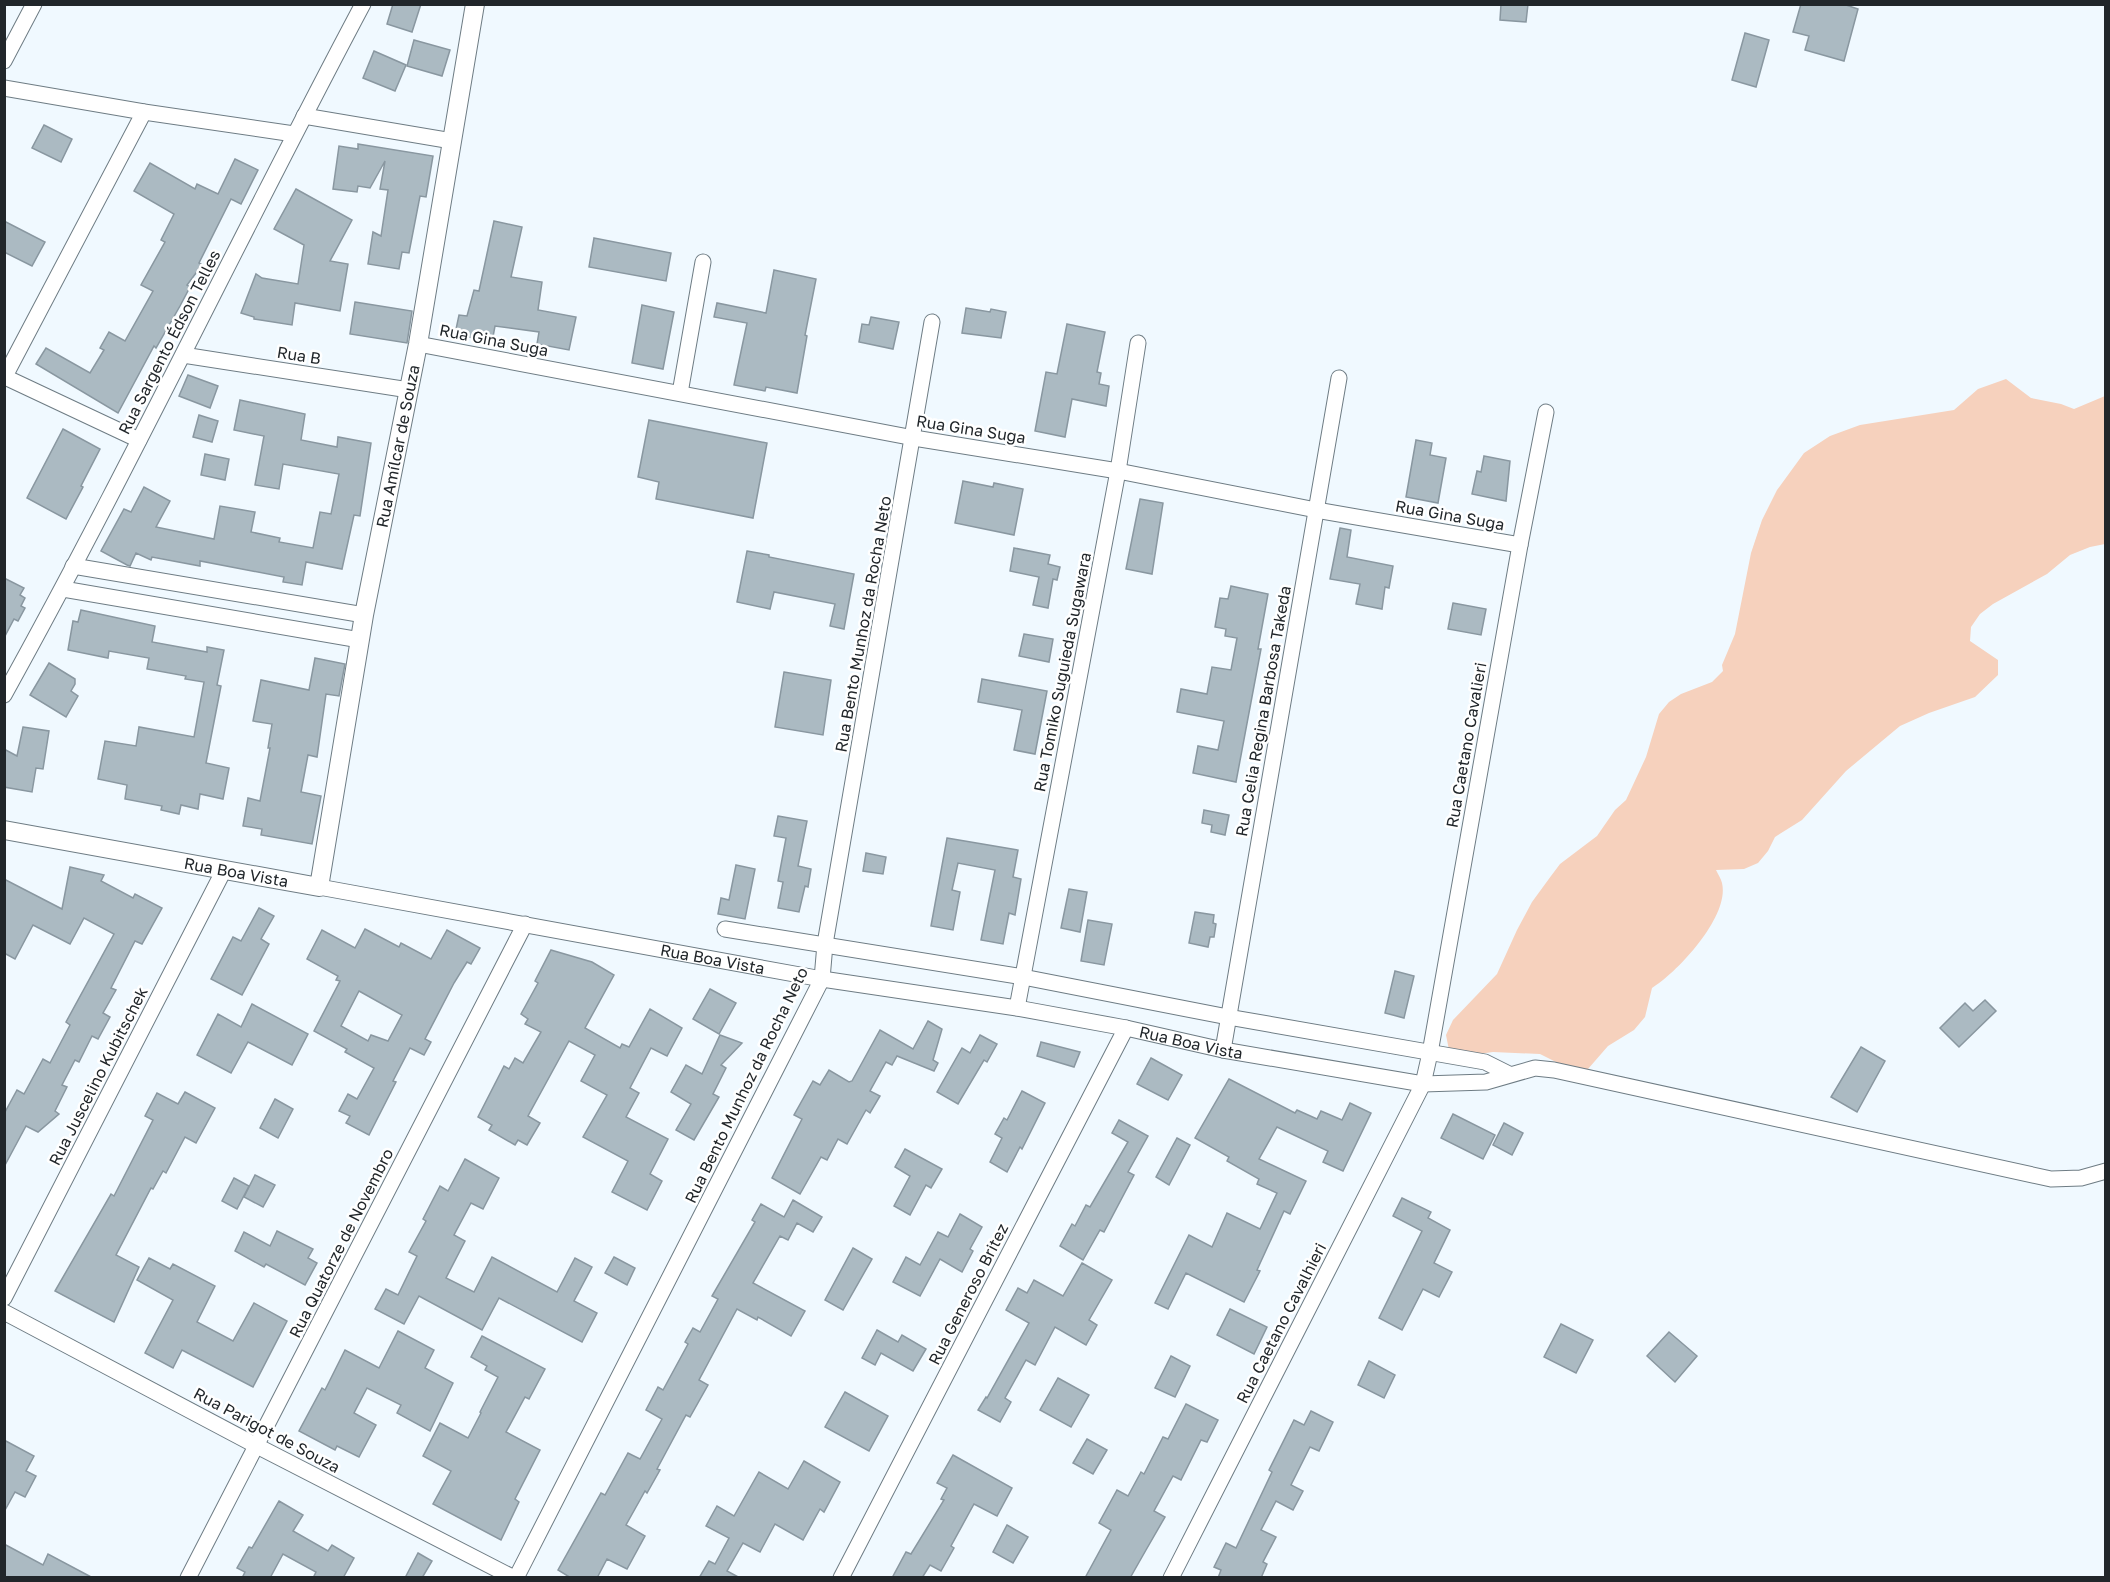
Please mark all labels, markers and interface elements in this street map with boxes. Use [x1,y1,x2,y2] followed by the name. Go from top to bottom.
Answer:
[114,246,224,438] street label: Rua Sargento Édson Telles
[438,320,550,360] street label: Rua Gina Suga
[276,342,322,368] street label: Rua B
[372,363,424,529] street label: Rua Amílcar de Souza
[915,410,1027,448] street label: Rua Gina Suga
[831,494,895,754] street label: Rua Bento Munhoz da Rocha Neto
[1394,496,1506,534] street label: Rua Gina Suga
[1029,551,1095,793] street label: Rua Tomiko Suguieda Sugawara
[1231,584,1295,838] street label: Rua Celia Regina Barbosa Takeda
[1442,661,1490,829] street label: Rua Caetano Cavalieri
[182,853,290,891] street label: Rua Boa Vista
[659,940,766,978] street label: Rua Boa Vista
[680,964,812,1206] street label: Rua Bento Munhoz da Rocha Neto
[44,983,152,1169] street label: Rua Juscelino Kubitschek
[1137,1021,1244,1063] street label: Rua Boa Vista
[284,1145,398,1341] street label: Rua Quatorze de Novembro
[924,1220,1012,1368] street label: Rua Generoso Britez
[1232,1239,1330,1407] street label: Rua Caetano Cavalhieri
[190,1383,344,1477] street label: Rua Parigot de Souza

